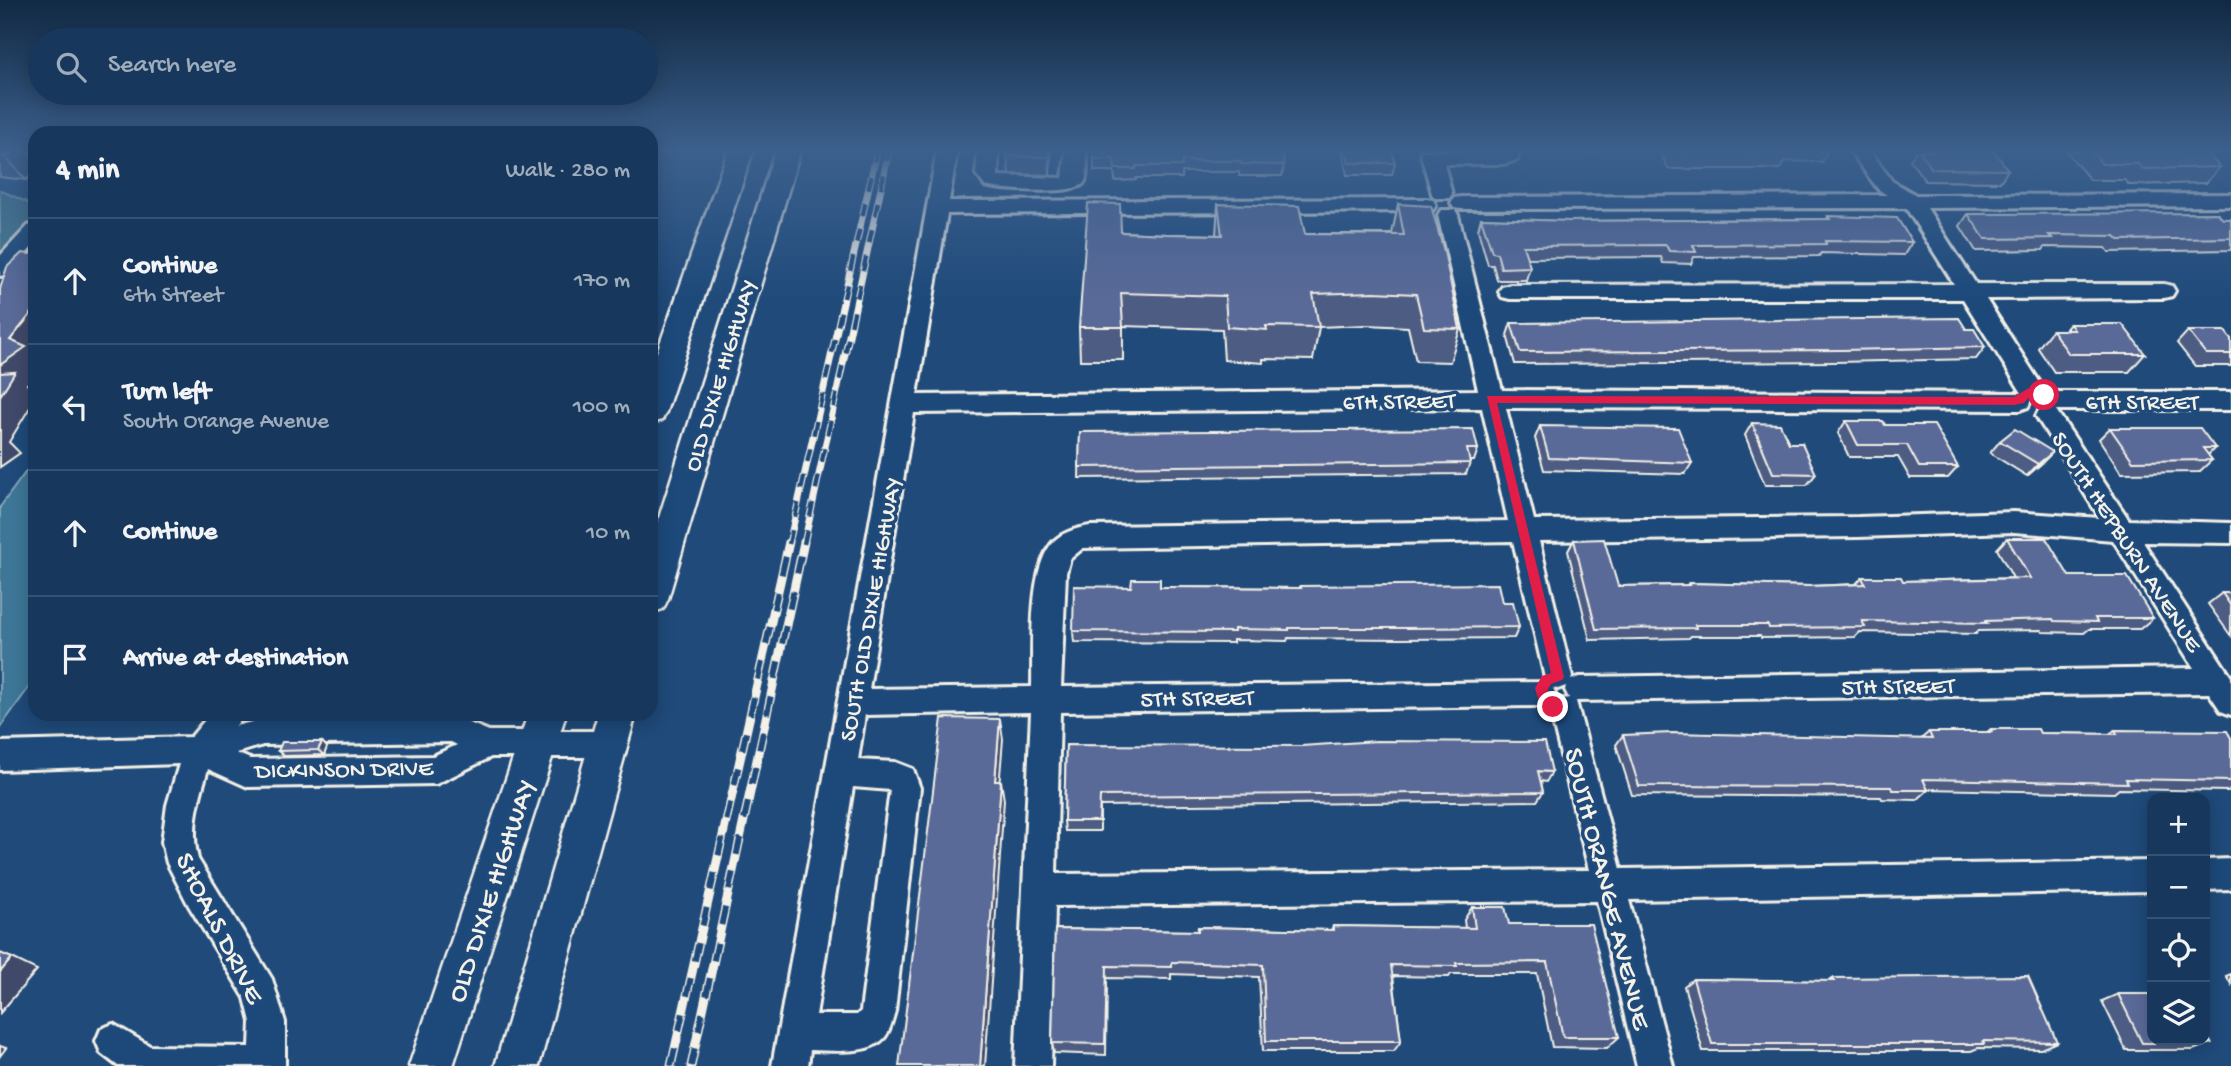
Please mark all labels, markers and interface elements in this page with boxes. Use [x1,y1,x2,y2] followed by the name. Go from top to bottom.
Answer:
[28,28,658,105] search box
[52,48,90,86] icon: search
[108,51,236,82] text: Search here
[56,154,119,189] text: 4 min
[506,158,630,185] text: Walk · 280 m
[123,252,217,283] text: Continue
[56,262,94,300] icon: ahead
[574,268,630,295] text: 170 m
[679,277,765,475] street label: OLD DIXIE HIGHWAY
[123,283,223,310] text: 6th Street
[123,378,211,409] text: Turn left
[2028,379,2059,410] route start
[56,388,94,426] icon: left
[1342,388,1457,419] street label: 6TH STREET
[2086,390,2200,419] street label: 6TH STREET
[573,394,630,421] text: 100 m
[123,409,329,436] text: South Orange Avenue
[2043,427,2208,659] street label: SOUTH HEPBURN AVENUE
[835,476,910,744] street label: SOUTH OLD DIXIE HIGHWAY
[56,514,94,552] icon: ahead
[123,518,217,549] text: Continue
[586,520,630,547] text: 10 m
[56,640,94,678] icon: arrive
[123,644,348,675] text: Arrive at destination
[1841,673,1957,704] street label: 5TH STREET
[1140,685,1256,716] street label: 5TH STREET
[1537,691,1568,722] route end
[1555,745,1657,1035] street label: SOUTH ORANGE AVENUE
[253,755,434,788] street label: DICKINSON DRIVE
[442,776,545,1007] street label: OLD DIXIE HIGHWAY
[2147,793,2210,1045] map controls
[2147,793,2210,856] button: +
[166,848,271,1011] street label: SHOALS DRIVE
[2147,856,2210,919] button: −
[2147,919,2210,982] button: locate
[2147,982,2210,1045] button: layers

